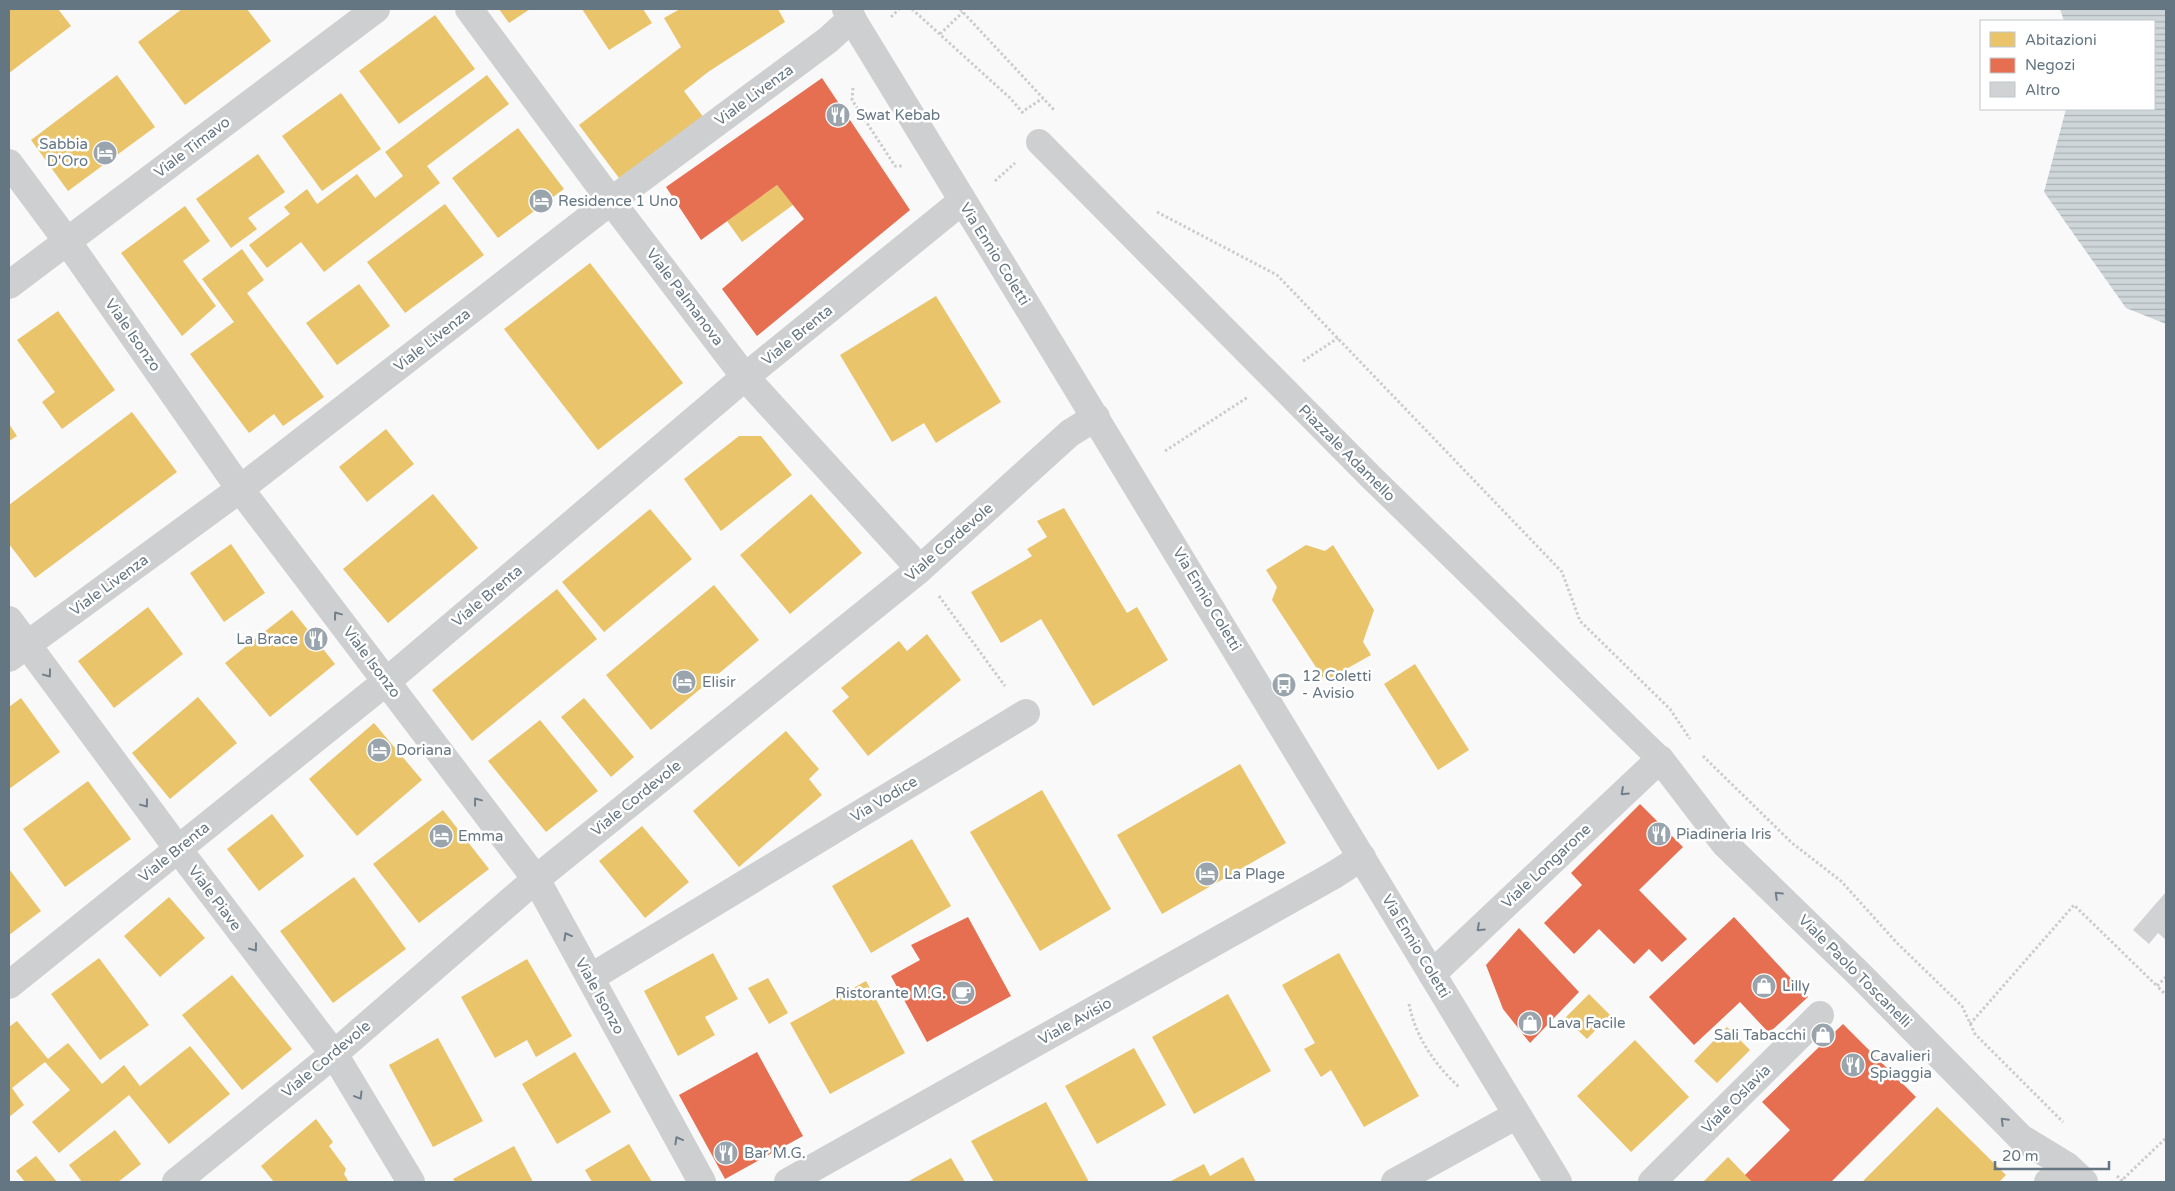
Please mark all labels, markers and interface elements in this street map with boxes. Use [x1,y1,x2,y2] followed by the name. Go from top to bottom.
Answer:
[1980,20,2155,110] legend
[2025,31,2097,49] text: Abitazioni
[2025,56,2075,74] text: Negozi
[711,61,797,129] street label: Viale Livenza
[2025,81,2060,99] text: Altro
[825,102,851,128] restaurant icon: Swat Kebab
[856,106,940,124] place label: Swat Kebab
[151,113,233,181] street label: Viale Timavo
[39,135,88,170] place label: Sabbia D'Oro
[92,140,118,166] hotel icon: Sabbia D'Oro
[528,188,554,214] hotel icon: Residence 1 Uno
[558,192,678,210] place label: Residence 1 Uno
[956,199,1034,309] street label: Via Ennio Coletti
[643,245,727,349] street label: Viale Palmanova
[101,295,165,375] street label: Viale Isonzo
[758,301,836,369] street label: Viale Brenta
[390,304,474,376] street label: Viale Livenza
[1295,401,1399,505] street label: Piazzale Adamello
[901,499,997,585] street label: Viale Cordevole
[1169,544,1245,654] street label: Via Ennio Coletti
[66,551,152,619] street label: Viale Livenza
[448,561,526,631] street label: Viale Brenta
[334,611,343,621] one-way arrow
[339,623,405,701] street label: Viale Isonzo
[303,626,329,652] restaurant icon: La Brace
[236,630,298,648] place label: La Brace
[1302,667,1371,702] place label: 12 Coletti - Avisio
[42,668,51,678] one-way arrow
[671,669,697,695] hotel icon: Elisir
[1271,672,1297,698] bus stop icon: 12 Coletti - Avisio
[702,673,736,691] place label: Elisir
[366,737,392,763] hotel icon: Doriana
[396,741,452,759] place label: Doriana
[587,756,685,840] street label: Viale Cordevole
[847,772,921,826] street label: Via Vodice
[1621,786,1630,795] one-way arrow
[474,797,483,807] one-way arrow
[139,798,148,808] one-way arrow
[135,818,213,886] street label: Viale Brenta
[1498,820,1594,912] street label: Viale Longarone
[1646,821,1672,847] restaurant icon: Piadineria Iris
[428,823,454,849] hotel icon: Emma
[1676,825,1772,843] place label: Piadineria Iris
[458,827,503,845] place label: Emma
[1194,861,1220,887] hotel icon: La Plage
[185,862,245,934] street label: Viale Piave
[1224,865,1285,883] place label: La Plage
[1378,891,1454,1001] street label: Via Ennio Coletti
[1774,892,1783,901] one-way arrow
[1795,911,1915,1031] street label: Viale Paolo Toscanelli
[1477,922,1486,931] one-way arrow
[563,932,573,941] one-way arrow
[248,942,256,951] one-way arrow
[572,955,628,1037] street label: Viale Isonzo
[1751,973,1777,999] shop icon: Lilly
[1782,977,1810,995] place label: Lilly
[950,980,976,1006] cafe icon: Ristorante M.G.
[835,984,946,1002] place label: Ristorante M.G.
[1035,994,1115,1048] street label: Viale Avisio
[1517,1010,1543,1036] shop icon: Lava Facile
[1548,1014,1626,1032] place label: Lava Facile
[278,1017,374,1101] street label: Viale Cordevole
[1810,1022,1836,1048] shop icon: Sali Tabacchi
[1714,1026,1806,1044] place label: Sali Tabacchi
[1870,1047,1932,1082] place label: Cavalieri Spiaggia
[1840,1052,1866,1078] restaurant icon: Cavalieri Spiaggia
[1698,1061,1774,1137] street label: Viale Oslavia
[353,1090,363,1099] one-way arrow
[2001,1118,2010,1127] one-way arrow
[675,1136,685,1145] one-way arrow
[1995,1138,2109,1170] scale bar
[713,1140,739,1166] restaurant icon: Bar M.G.
[744,1144,806,1162] place label: Bar M.G.
[2002,1147,2039,1165] text: 20 m

